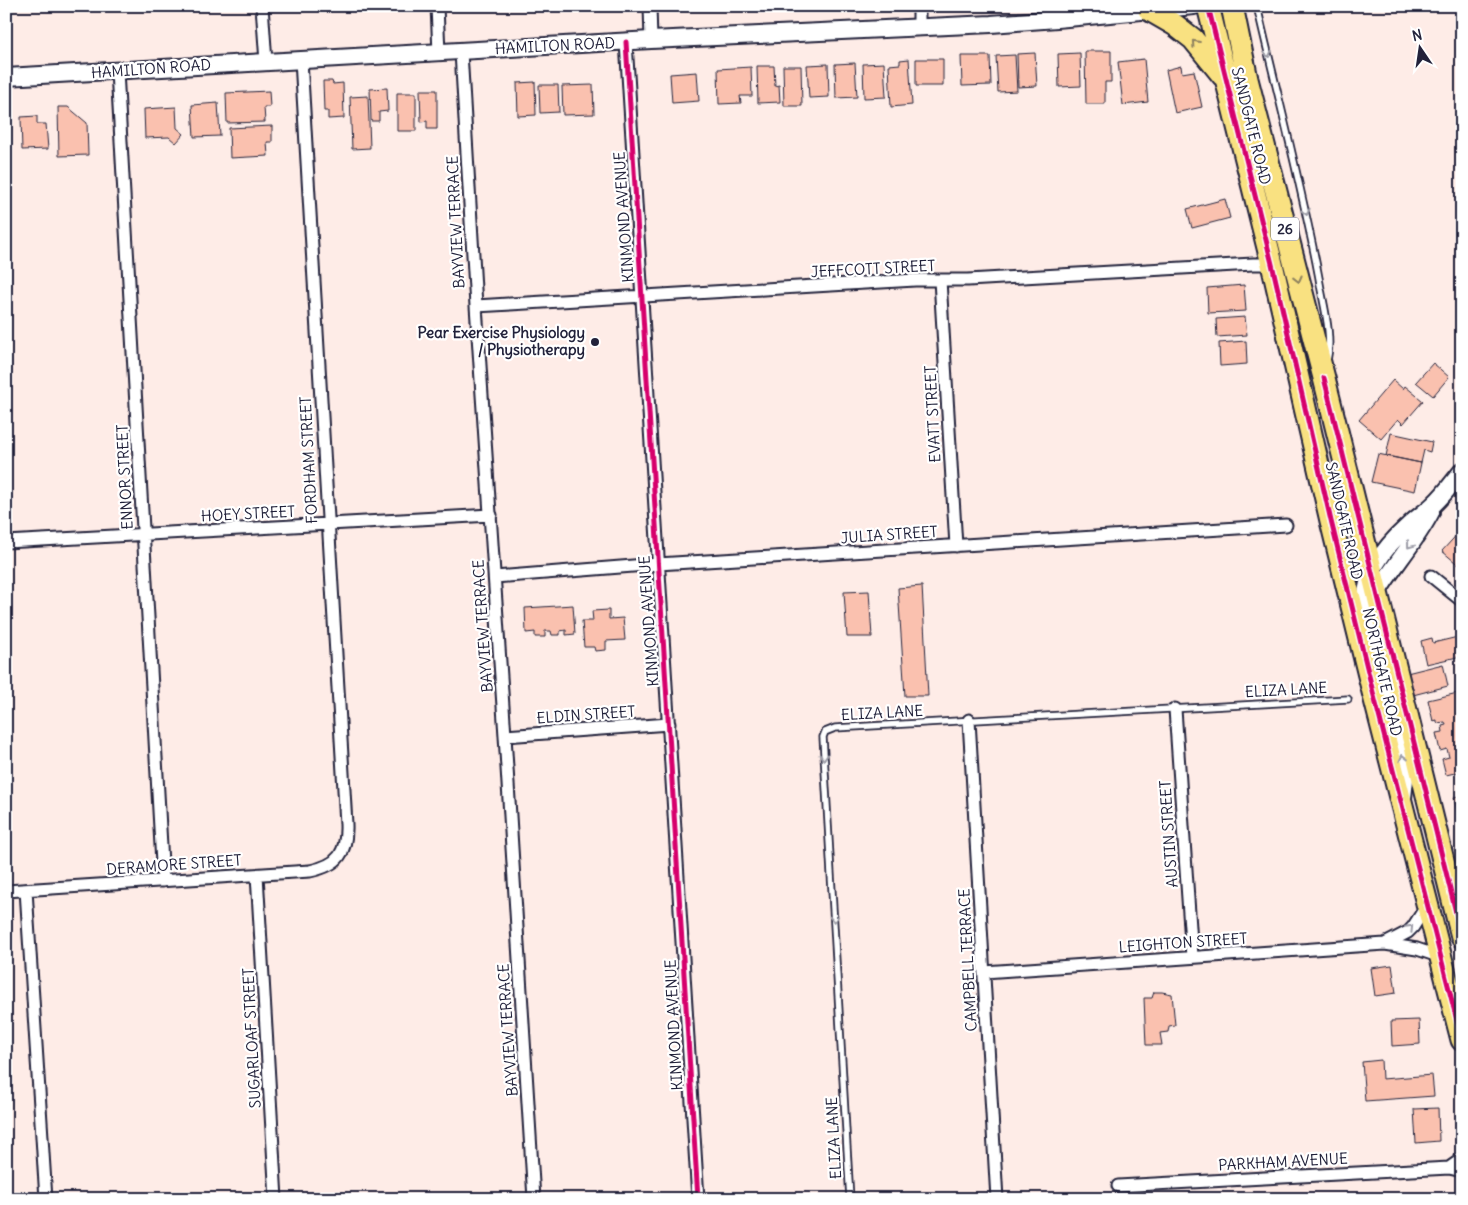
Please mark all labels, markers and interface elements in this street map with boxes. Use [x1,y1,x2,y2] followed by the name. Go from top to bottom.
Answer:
[1396,22,1446,72] north arrow
[1410,25,1424,45] text: N
[494,33,615,58] street label: HAMILTON ROAD
[1192,39,1201,48] one-way arrow
[1262,49,1273,58] one-way arrow
[90,55,212,82] street label: HAMILTON ROAD
[1228,65,1275,187] street label: SANDGATE ROAD
[609,151,638,283] street label: KINMOND AVENUE
[443,155,468,289] street label: BAYVIEW TERRACE
[1300,207,1311,216] one-way arrow
[1271,218,1299,240] road number: 26
[810,256,936,281] street label: JEFFCOTT STREET
[1292,274,1303,283] one-way arrow
[418,323,585,360] place label: Pear Exercise Physiology / Physiotherapy
[589,336,601,348] marker: Pear Exercise Physiology / Physiotherapy
[920,365,945,463] street label: EVATT STREET
[296,396,321,524] street label: FORDHAM STREET
[112,424,137,530] street label: ENNOR STREET
[1322,460,1367,582] street label: SANDGATE ROAD
[200,502,296,525] street label: HOEY STREET
[840,522,938,547] street label: JULIA STREET
[1407,539,1416,549] one-way arrow
[634,555,663,687] street label: KINMOND AVENUE
[468,559,497,693] street label: BAYVIEW TERRACE
[1358,606,1406,738] street label: NORTHGATE ROAD
[1244,678,1328,701] street label: ELIZA LANE
[840,701,924,724] street label: ELIZA LANE
[536,702,636,727] street label: ELDIN STREET
[819,753,830,761] one-way arrow
[1398,754,1409,763] one-way arrow
[1155,780,1182,888] street label: AUSTIN STREET
[106,850,242,879] street label: DERAMORE STREET
[954,888,981,1032] street label: CAMPBELL TERRACE
[828,916,839,924] one-way arrow
[1404,925,1413,934] one-way arrow
[1118,929,1248,956] street label: LEIGHTON STREET
[661,959,686,1091] street label: KINMOND AVENUE
[493,963,522,1097] street label: BAYVIEW TERRACE
[238,967,265,1109] street label: SUGARLOAF STREET
[822,1096,845,1180] street label: ELIZA LANE
[1218,1149,1348,1174] street label: PARKHAM AVENUE

